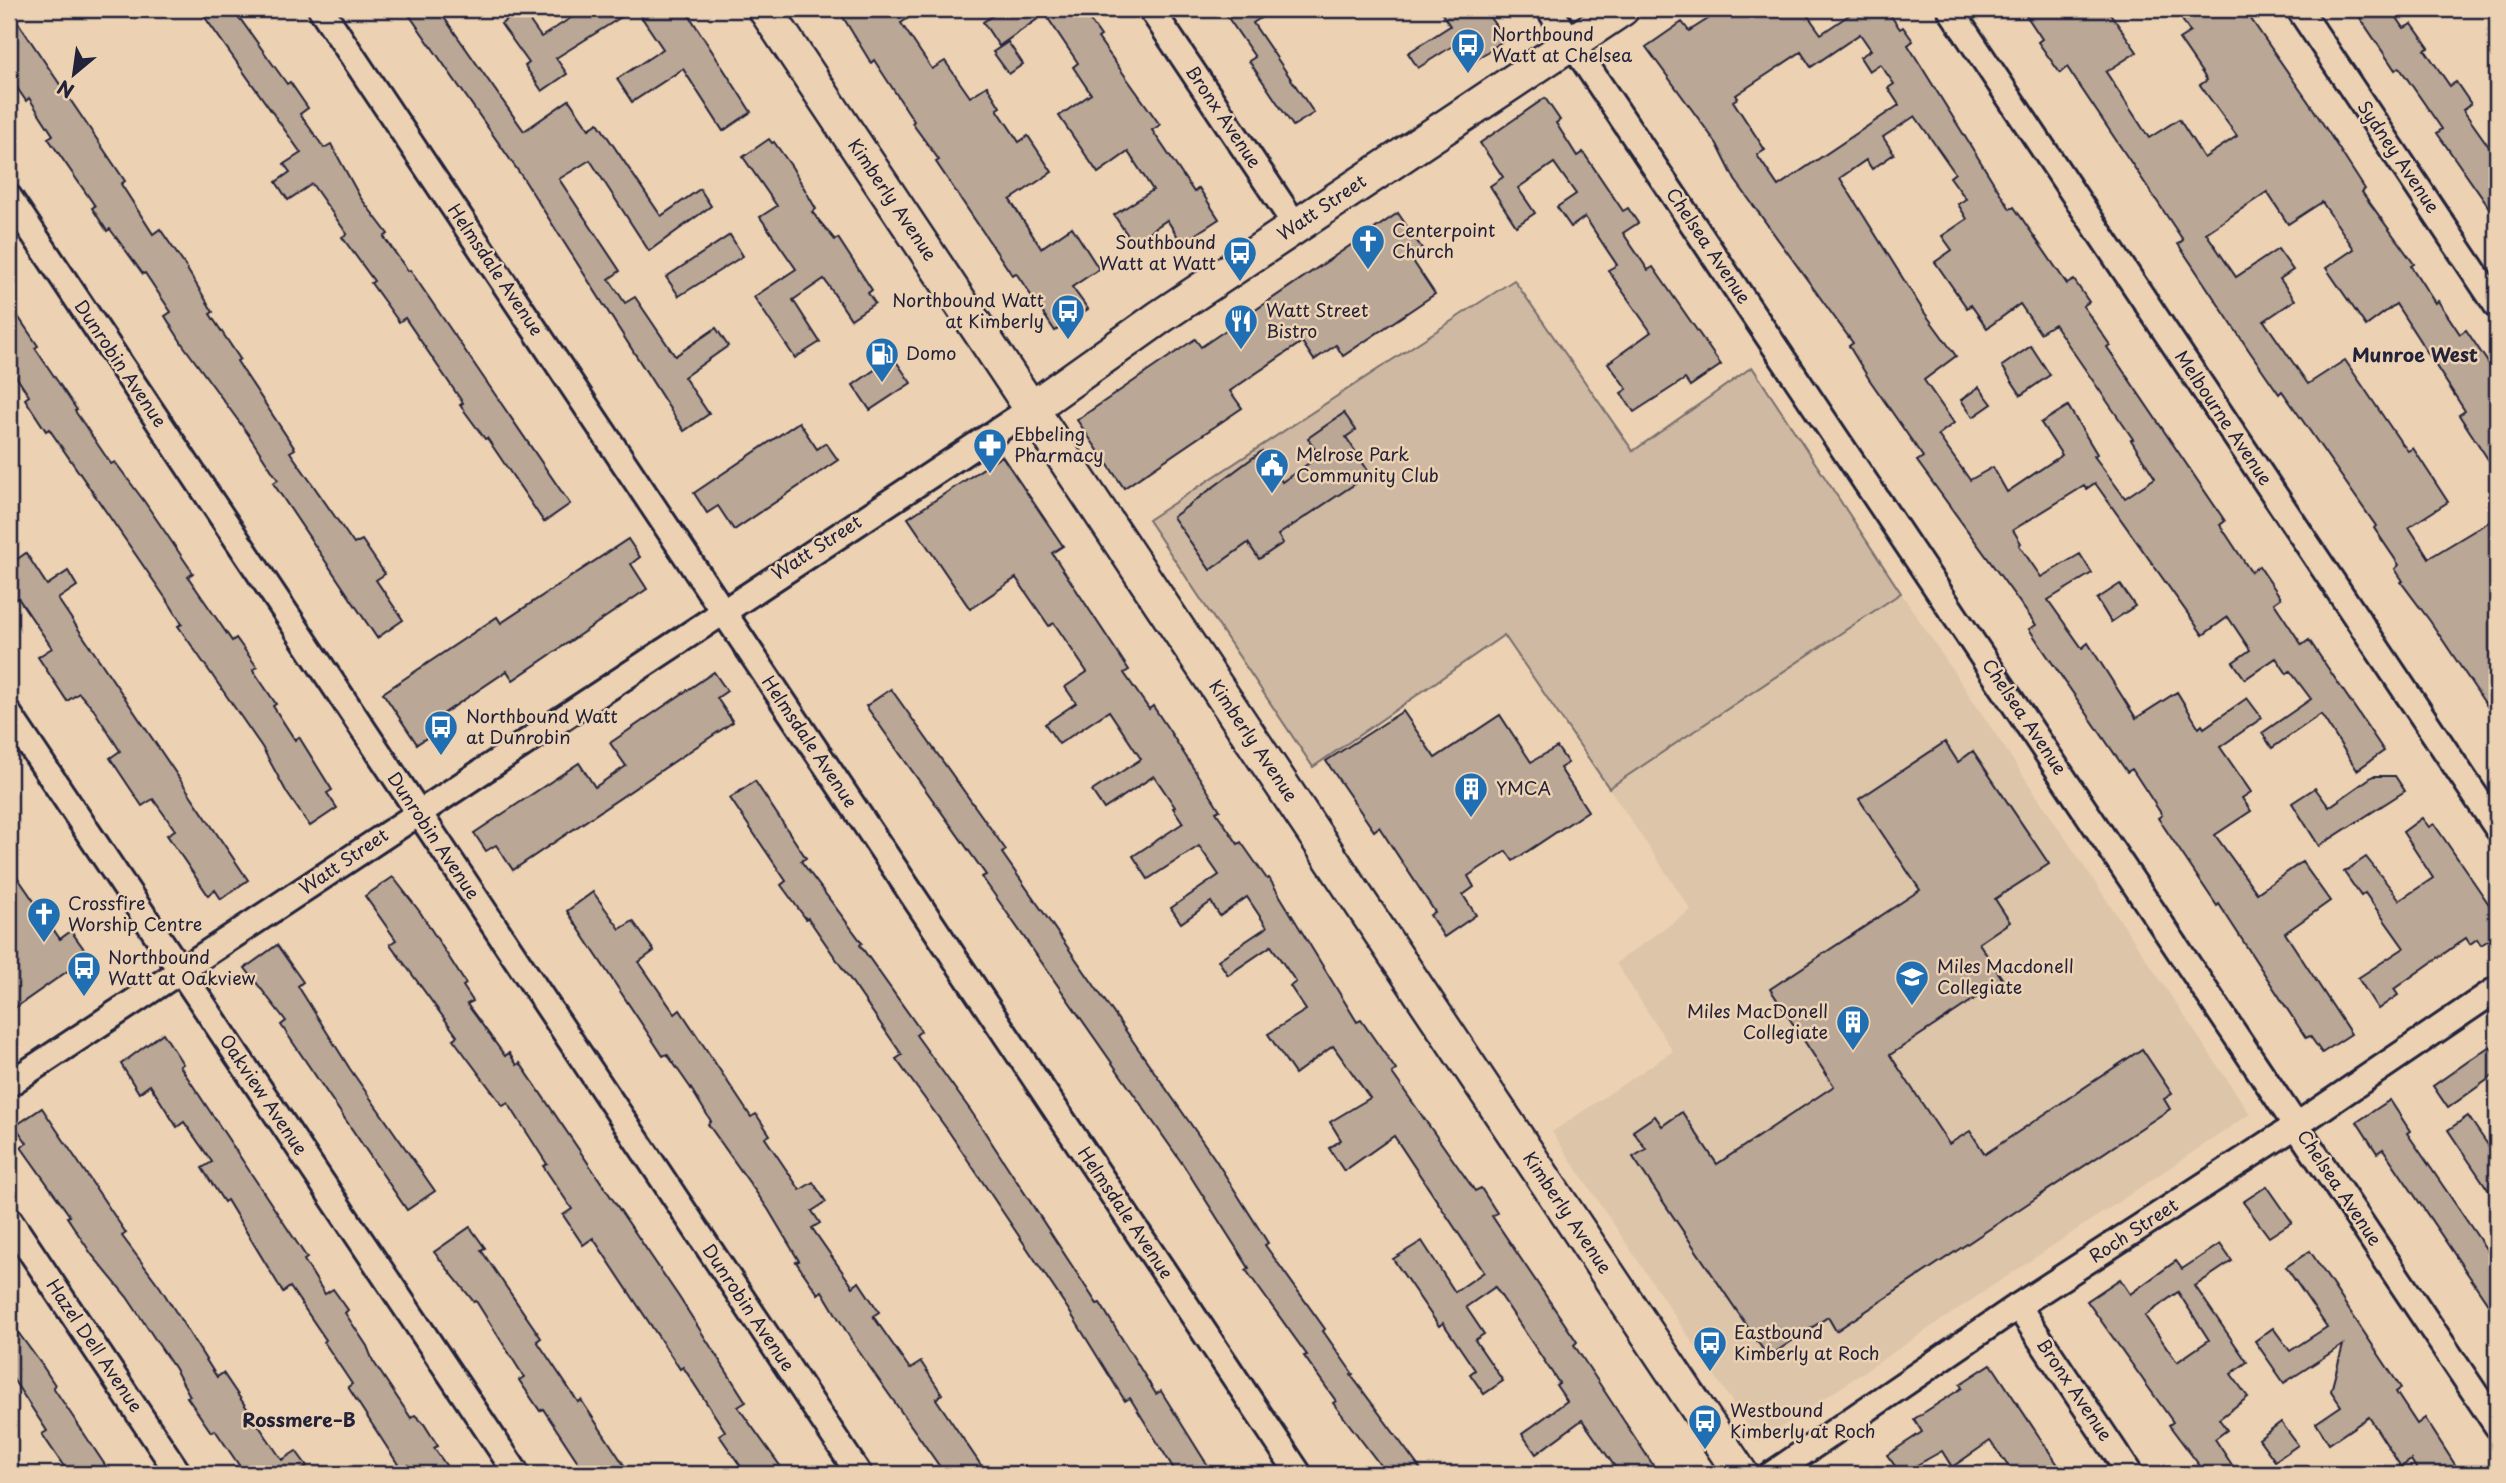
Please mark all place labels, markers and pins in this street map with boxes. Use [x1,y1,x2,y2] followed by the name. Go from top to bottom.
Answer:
[1492,20,1633,68] place label: Northbound Watt at Chelsea
[1449,26,1487,75] bus stop icon: Northbound Watt at Chelsea
[1392,216,1495,264] place label: Centerpoint Church
[1349,222,1387,271] church icon: Centerpoint Church
[1099,228,1216,276] place label: Southbound Watt at Watt
[1221,234,1259,283] bus stop icon: Southbound Watt at Watt
[892,286,1044,334] place label: Northbound Watt at Kimberly
[1049,292,1087,341] bus stop icon: Northbound Watt at Kimberly
[1266,296,1368,344] place label: Watt Street Bistro
[1222,302,1260,351] restaurant icon: Watt Street Bistro
[863,335,901,384] fuel station icon: Domo
[906,339,957,366] place label: Domo
[1014,420,1104,468] place label: Ebbeling Pharmacy
[971,426,1009,475] pharmacy icon: Ebbeling Pharmacy
[1296,440,1439,488] place label: Melrose Park Community Club
[1253,446,1291,495] public building icon: Melrose Park Community Club
[466,702,618,750] place label: Northbound Watt at Dunrobin
[422,708,460,757] bus stop icon: Northbound Watt at Dunrobin
[1452,770,1490,819] building icon: YMCA
[1496,774,1551,801] place label: YMCA
[68,889,202,937] place label: Crossfire Worship Centre
[25,895,63,944] church icon: Crossfire Worship Centre
[108,943,256,991] place label: Northbound Watt at Oakview
[65,949,103,998] bus stop icon: Northbound Watt at Oakview
[1937,952,2074,1000] place label: Miles Macdonell Collegiate
[1893,958,1931,1007] school or university icon: Miles Macdonell Collegiate
[1687,997,1828,1045] place label: Miles MacDonell Collegiate
[1834,1003,1872,1052] building icon: Miles MacDonell Collegiate
[1734,1318,1880,1366] place label: Eastbound Kimberly at Roch
[1691,1324,1729,1373] bus stop icon: Eastbound Kimberly at Roch
[1730,1396,1876,1444] place label: Westbound Kimberly at Roch
[1686,1402,1724,1451] bus stop icon: Westbound Kimberly at Roch

